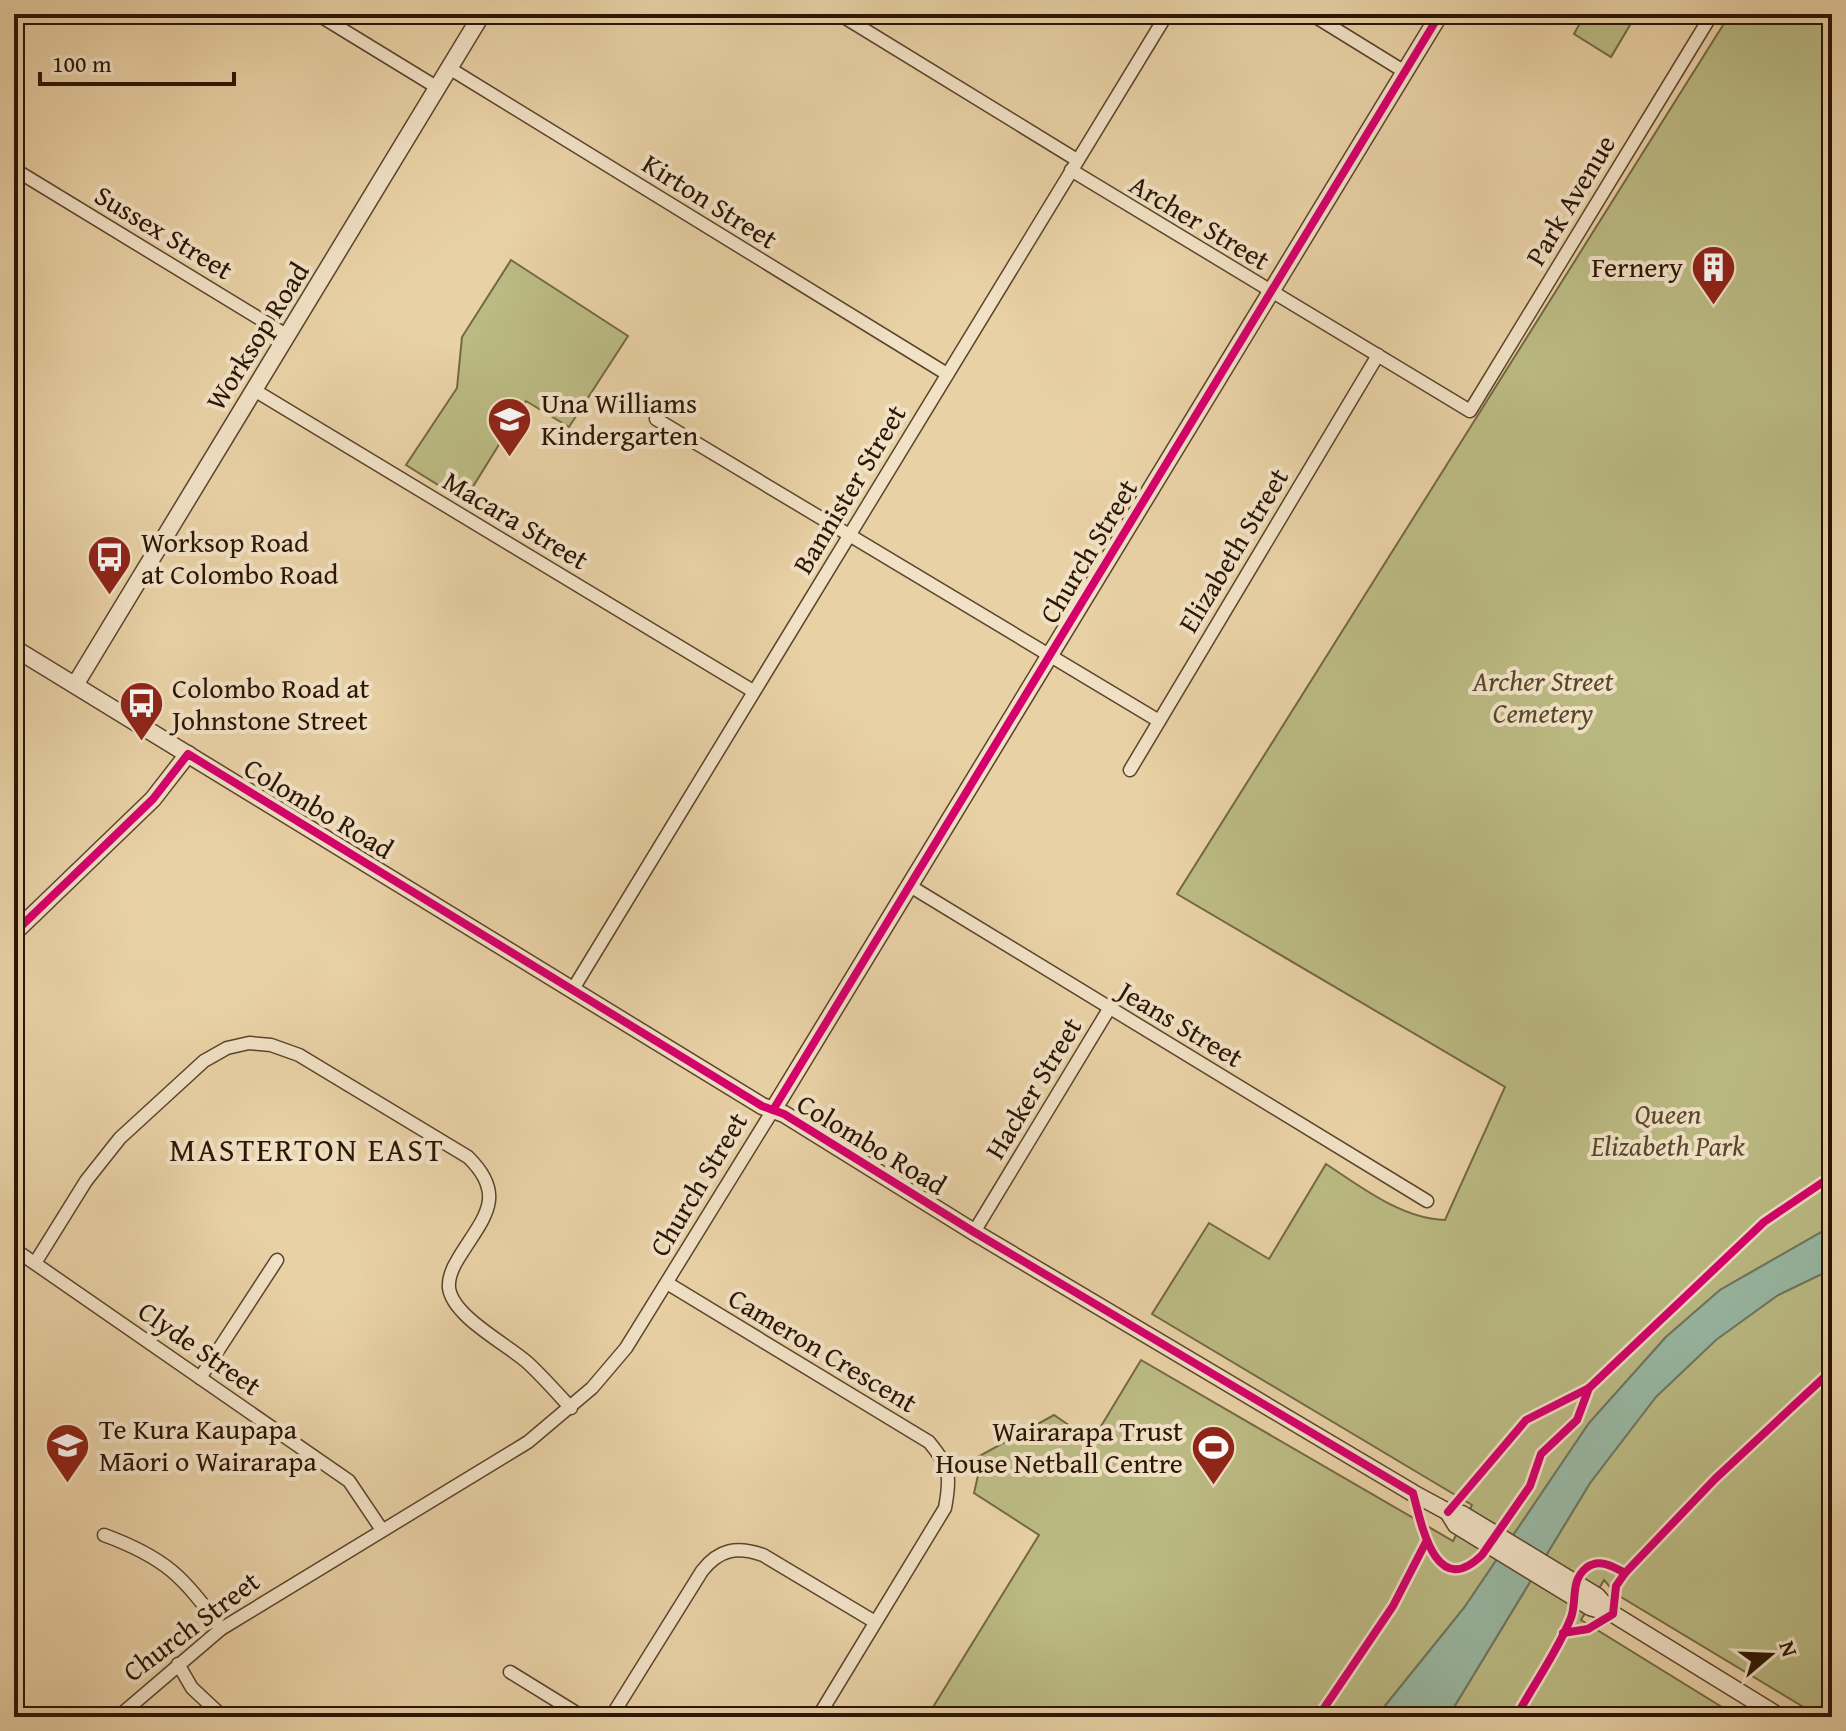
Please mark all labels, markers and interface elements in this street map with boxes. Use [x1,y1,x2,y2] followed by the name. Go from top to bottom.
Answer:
[40,36,234,86] scale bar
[52,46,112,81] text: 100 m
[1514,127,1625,273] street label: Park Avenue
[635,143,786,259] street label: Kirton Street
[1122,163,1278,280] street label: Archer Street
[87,174,241,289] street label: Sussex Street
[1690,243,1738,306] building icon: Fernery
[1591,246,1683,287] place label: Fernery
[195,254,319,418] street label: Worksop Road
[541,382,699,455] place label: Una Williams Kindergarten
[486,395,534,458] school or university icon: Una Williams Kindergarten
[782,396,915,581] street label: Bannister Street
[436,460,597,579] street label: Macara Street
[1167,460,1298,640] street label: Elizabeth Street
[1028,471,1147,631] street label: Church Street
[141,521,338,594] place label: Worksop Road at Colombo Road
[86,534,134,597] bus stop icon: Worksop Road at Colombo Road
[1472,660,1615,733] park label: Archer Street Cemetery
[169,667,369,740] place label: Colombo Road at Johnstone Street
[117,680,165,743] bus stop icon: Colombo Road at Johnstone Street
[237,747,402,868] street label: Colombo Road
[1109,969,1251,1077] street label: Jeans Street
[974,1009,1091,1167] street label: Hacker Street
[790,1083,955,1204] street label: Colombo Road
[1590,1093,1745,1166] park label: Queen Elizabeth Park
[638,1104,757,1264] street label: Church Street
[169,1126,445,1173] district label: MASTERTON EAST
[721,1277,925,1422] street label: Cameron Crescent
[130,1290,270,1405] street label: Clyde Street
[99,1408,317,1481] place label: Te Kura Kaupapa Māori o Wairarapa
[935,1410,1183,1483] place label: Wairarapa Trust House Netball Centre
[44,1421,92,1484] school or university icon: Te Kura Kaupapa Māori o Wairarapa
[1190,1423,1238,1486] sports icon: Wairarapa Trust House Netball Centre
[114,1560,268,1691] street label: Church Street
[1730,1615,1810,1695] north arrow
[1771,1636,1807,1661] text: N

